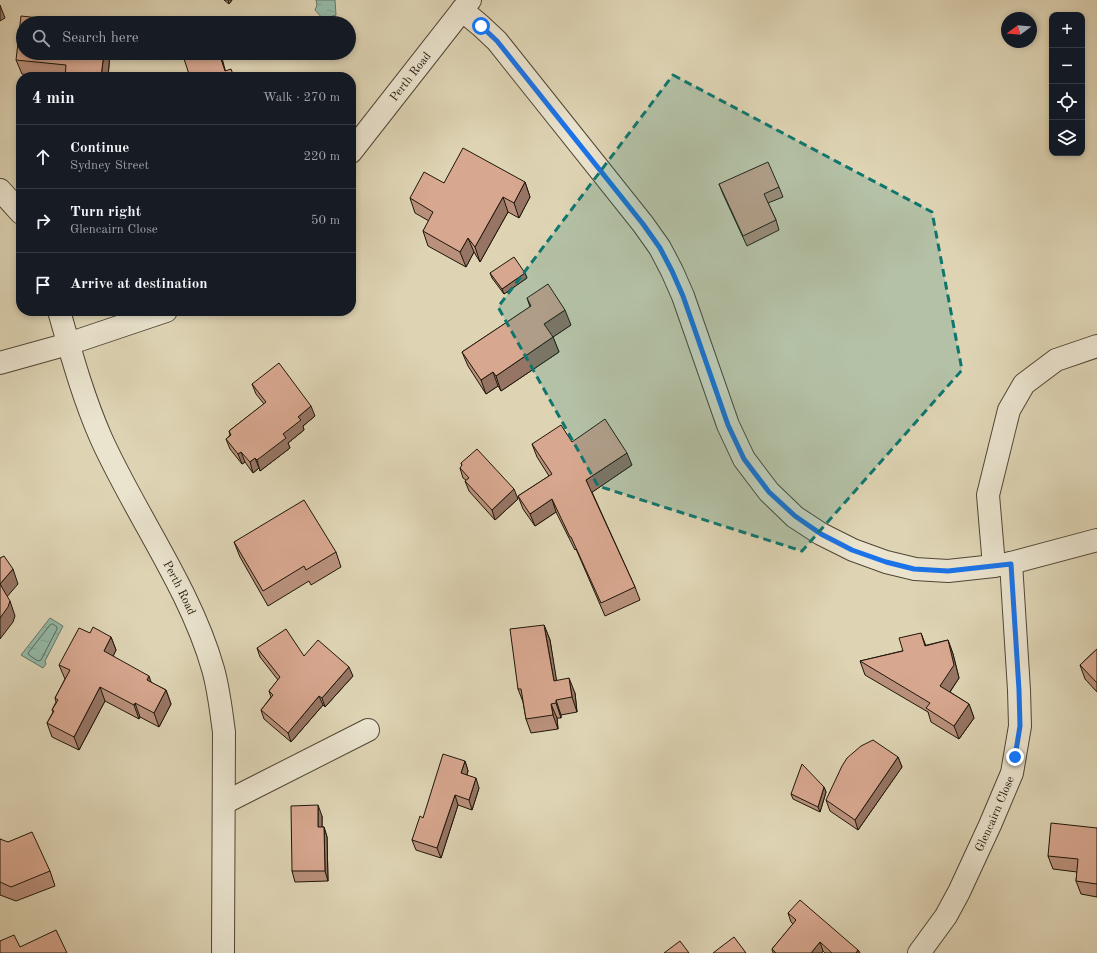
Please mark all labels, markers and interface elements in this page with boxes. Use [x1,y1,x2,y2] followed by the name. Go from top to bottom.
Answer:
[1001,12,1037,48] north arrow
[1049,12,1085,156] map controls
[1049,12,1085,48] button: +
[16,16,356,60] search box
[472,17,490,35] route start
[30,27,52,49] icon: search
[62,31,139,46] text: Search here
[1049,48,1085,84] button: −
[388,50,434,104] street label: Perth Road
[1049,84,1085,120] button: locate
[32,90,75,107] text: 4 min
[263,91,340,104] text: Walk · 270 m
[1049,120,1085,156] button: layers
[70,141,129,156] text: Continue
[32,146,54,168] icon: ahead
[303,150,340,163] text: 220 m
[70,159,149,172] text: Sydney Street
[70,205,141,220] text: Turn right
[32,210,54,232] icon: right
[311,214,340,227] text: 50 m
[70,223,158,236] text: Glencairn Close
[32,274,54,296] icon: arrive
[70,277,208,292] text: Arrive at destination
[160,559,197,617] street label: Perth Road
[1006,748,1024,766] route end
[974,774,1017,854] street label: Glencairn Close

